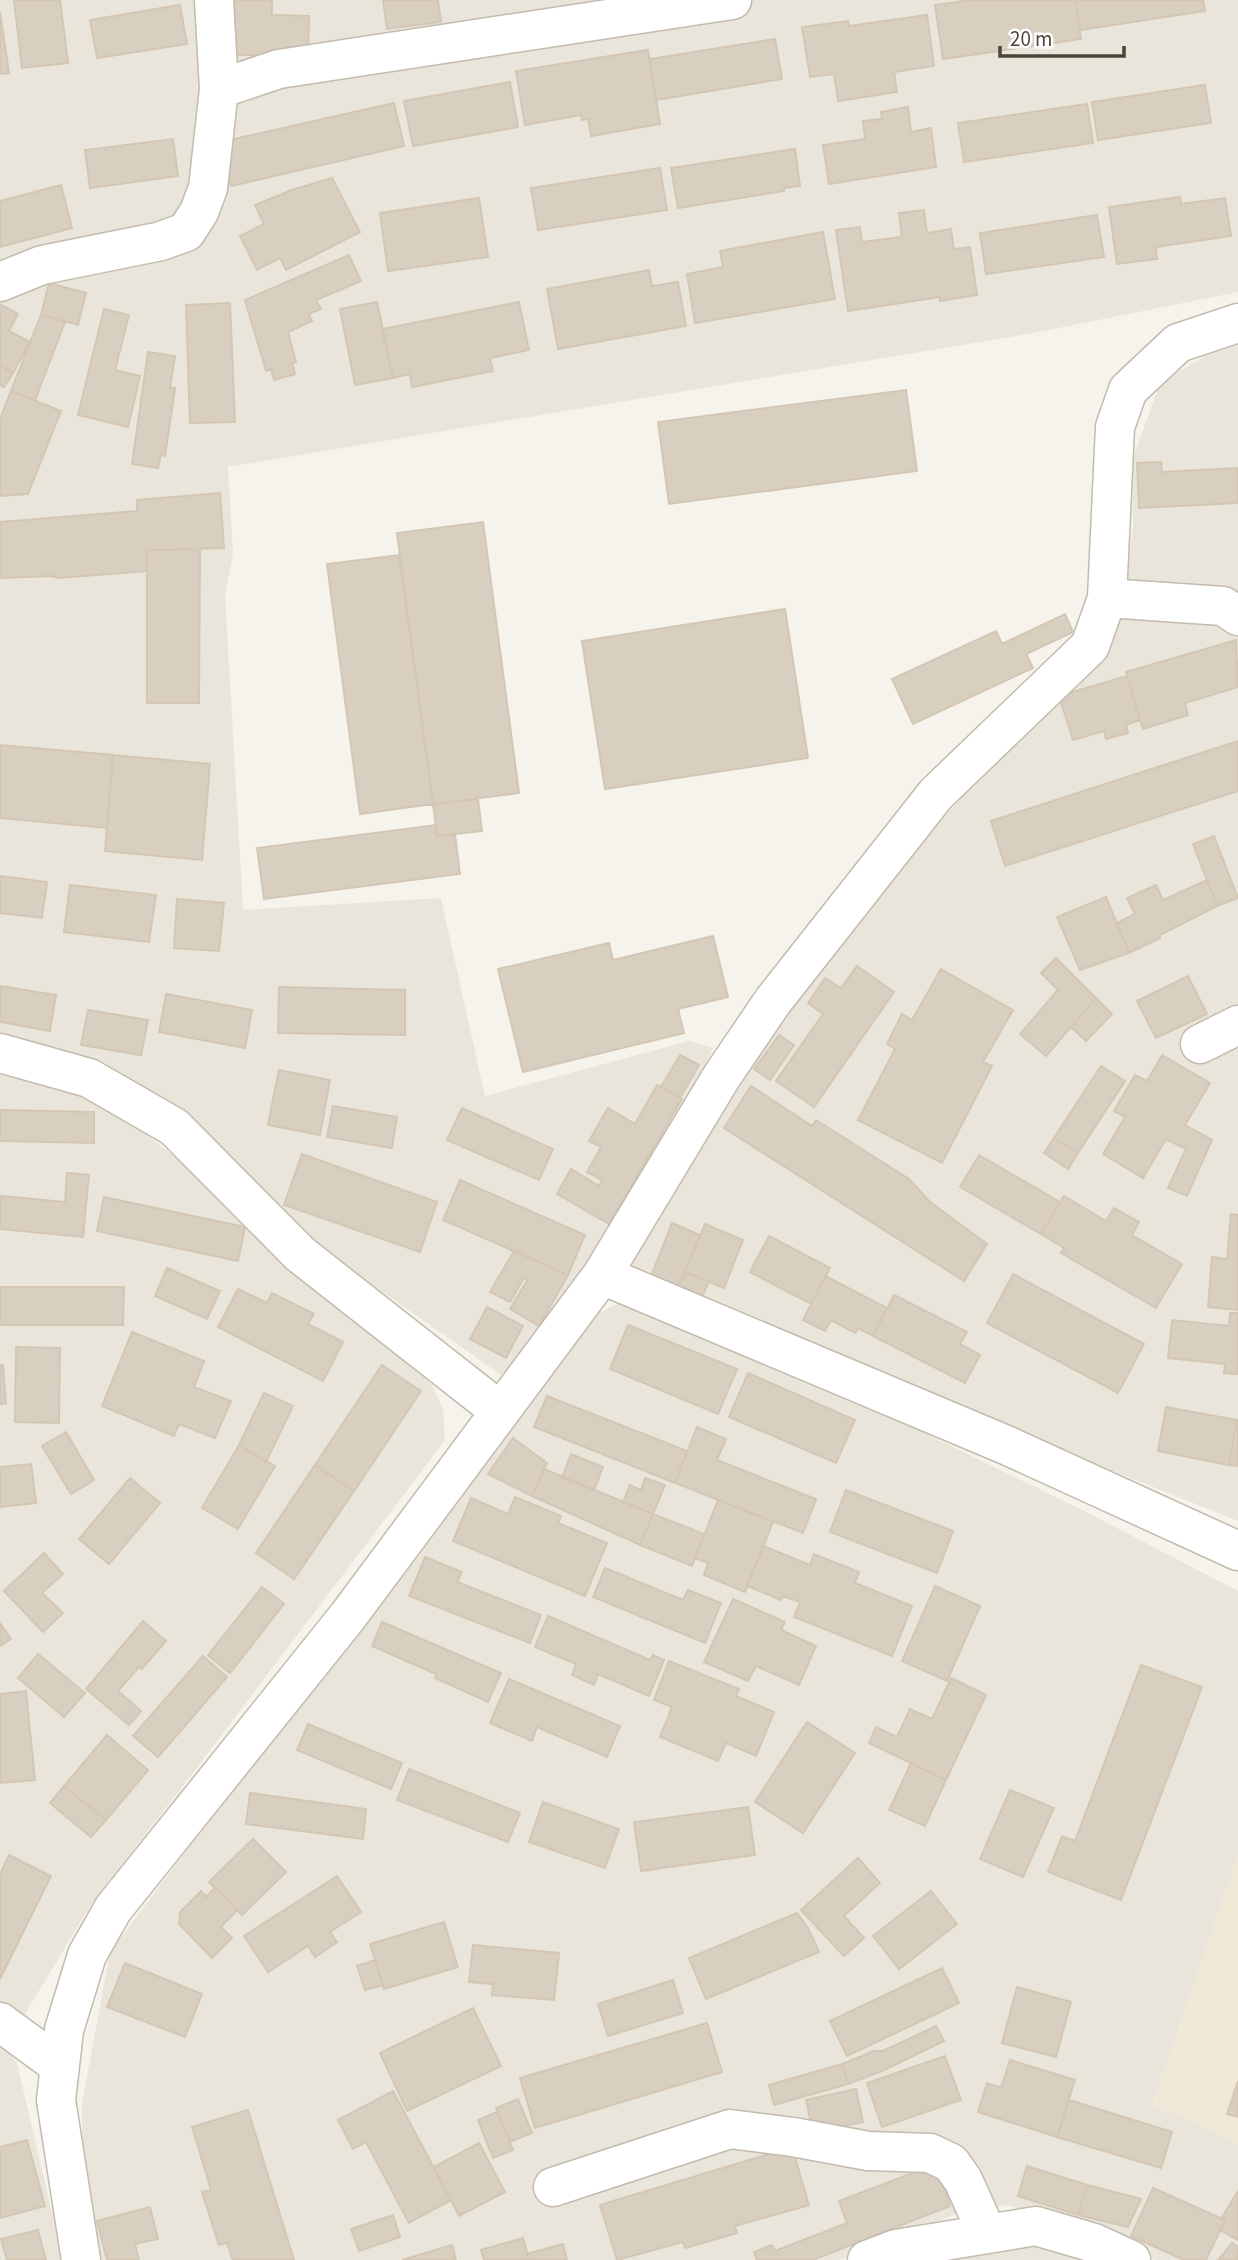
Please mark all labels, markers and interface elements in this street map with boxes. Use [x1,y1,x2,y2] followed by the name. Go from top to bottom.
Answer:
[1000,14,1124,58] scale bar
[1010,24,1052,54] text: 20 m

